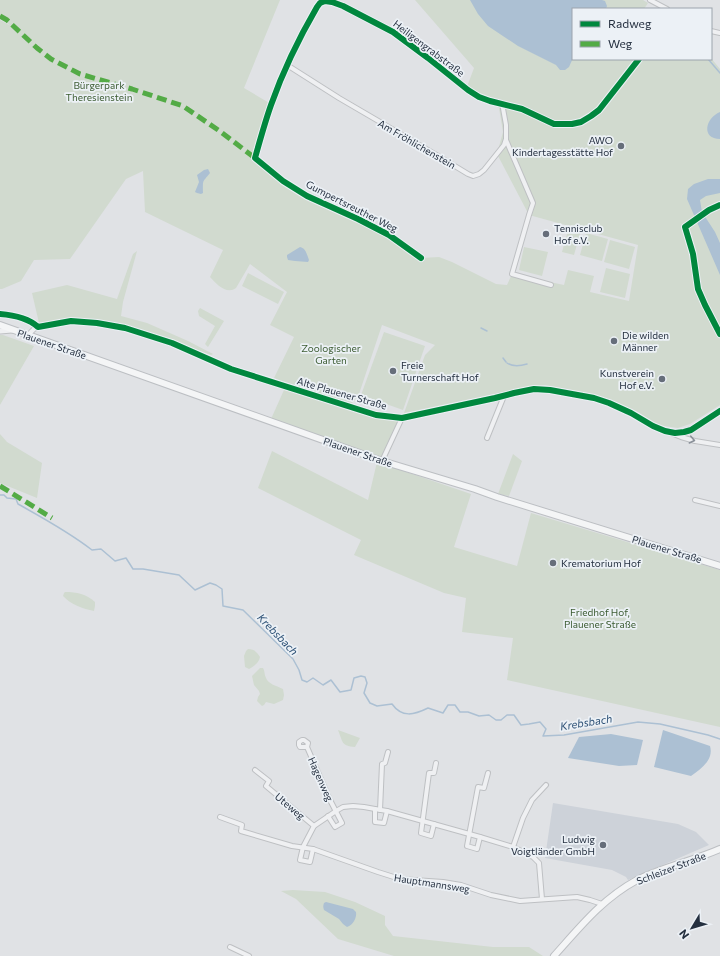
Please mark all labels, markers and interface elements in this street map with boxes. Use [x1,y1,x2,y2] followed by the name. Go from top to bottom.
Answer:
[572,8,712,60] legend
[608,16,652,30] text: Radweg
[391,17,467,79] street label: Heiligengrabstraße
[608,36,633,50] text: Weg
[66,79,132,103] park label: Bürgerpark Theresienstein
[376,117,458,171] street label: Am Fröhlichenstein
[512,134,613,158] place label: AWO Kindertagesstätte Hof
[616,141,626,151] marker: AWO Kindertagesstätte Hof
[304,178,400,235] street label: Gumpertsreuther Weg
[554,222,603,246] place label: Tennisclub Hof e.V.
[541,229,551,239] marker: Tennisclub Hof e.V.
[16,327,88,361] street label: Plauener Straße
[622,329,669,353] place label: Die wilden Männer
[609,336,619,346] marker: Die wilden Männer
[301,342,361,366] park label: Zoologischer Garten
[401,359,479,383] place label: Freie Turnerschaft Hof
[388,366,398,376] marker: Freie Turnerschaft Hof
[600,367,654,391] place label: Kunstverein Hof e.V.
[296,374,388,412] street label: Alte Plauener Straße
[657,374,667,384] marker: Kunstverein Hof e.V.
[322,435,394,469] street label: Plauener Straße
[689,435,695,443] one-way arrow
[631,533,703,565] street label: Plauener Straße
[561,557,641,569] place label: Krematorium Hof
[548,558,558,568] marker: Krematorium Hof
[564,606,636,630] park label: Friedhof Hof, Plauener Straße
[255,610,301,658] water label: Krebsbach
[559,711,613,733] water label: Krebsbach
[306,755,336,804] street label: Hagenweg
[273,790,308,822] street label: Uteweg
[511,833,596,857] place label: Ludwig Voigtländer GmbH
[598,840,608,850] marker: Ludwig Voigtländer GmbH
[635,849,707,887] street label: Schleizer Straße
[393,871,471,895] street label: Hauptmannsweg
[672,908,712,948] north arrow
[676,927,691,942] text: N

